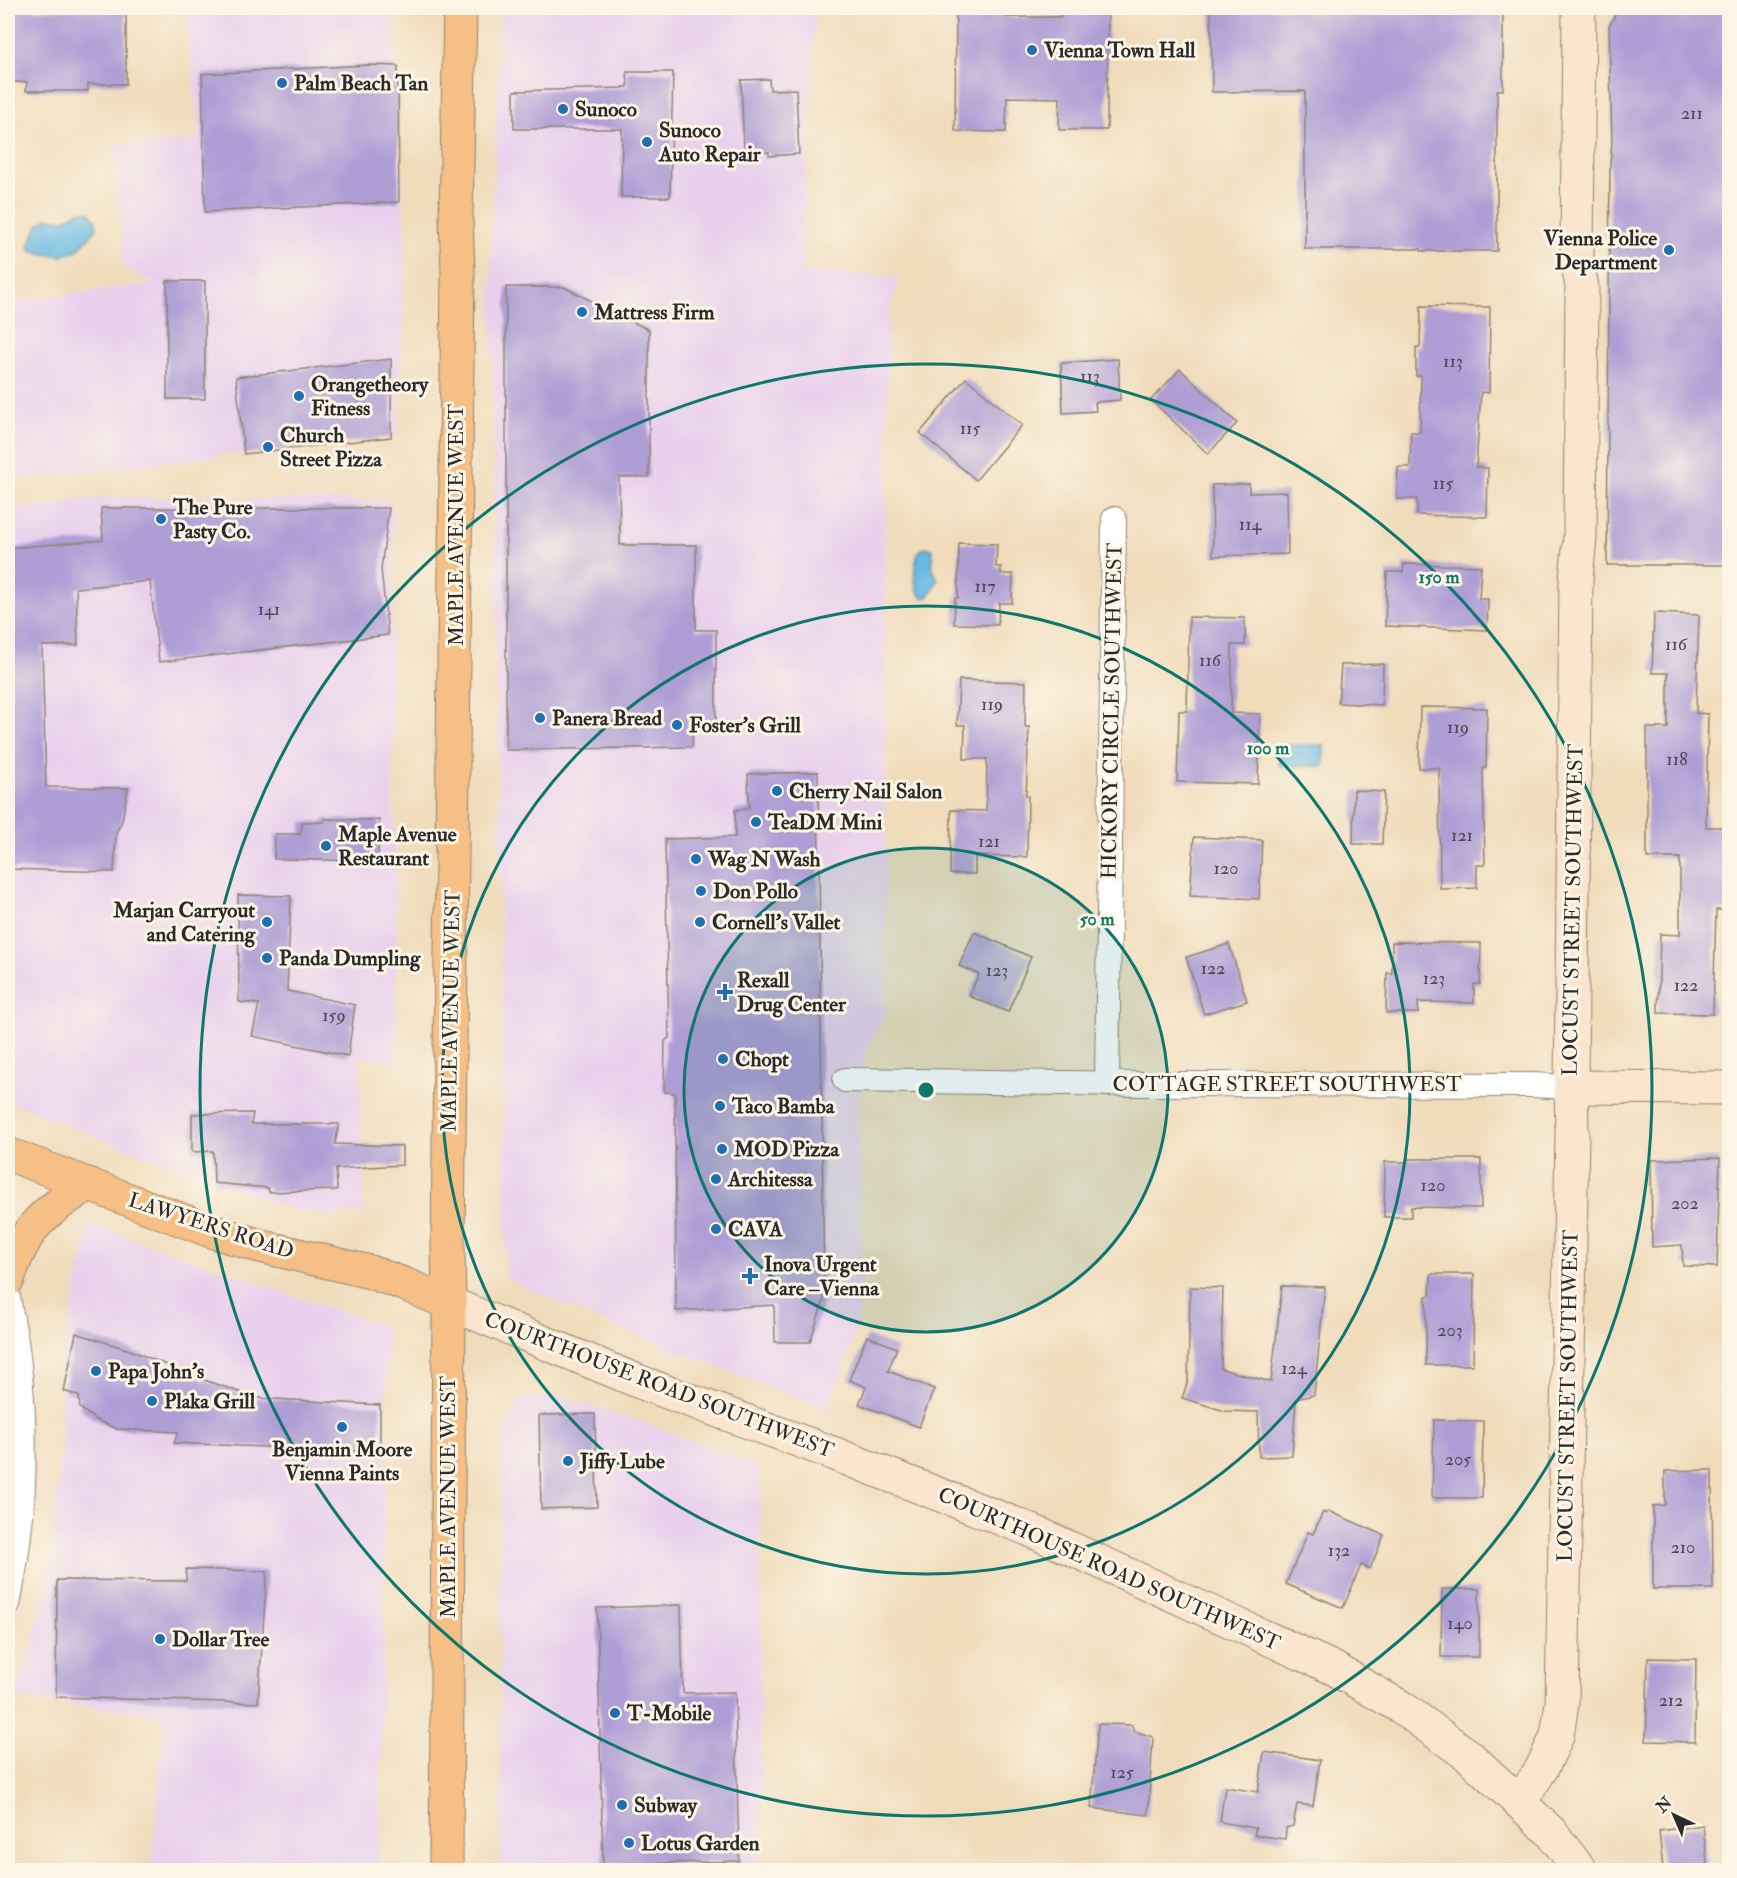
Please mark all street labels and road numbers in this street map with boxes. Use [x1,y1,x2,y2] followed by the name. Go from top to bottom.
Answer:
[443,403,470,646] street label: MAPLE AVENUE WEST
[1096,542,1128,879] street label: HICKORY CIRCLE SOUTHWEST
[1557,743,1589,1076] street label: LOCUST STREET SOUTHWEST
[435,889,467,1132] street label: MAPLE AVENUE WEST
[1113,1071,1462,1098] street label: COTTAGE STREET SOUTHWEST
[125,1187,297,1265] street label: LAWYERS ROAD
[1552,1229,1584,1562] street label: LOCUST STREET SOUTHWEST
[481,1306,838,1464] street label: COURTHOUSE ROAD SOUTHWEST
[435,1375,462,1618] street label: MAPLE AVENUE WEST
[934,1481,1285,1657] street label: COURTHOUSE ROAD SOUTHWEST

